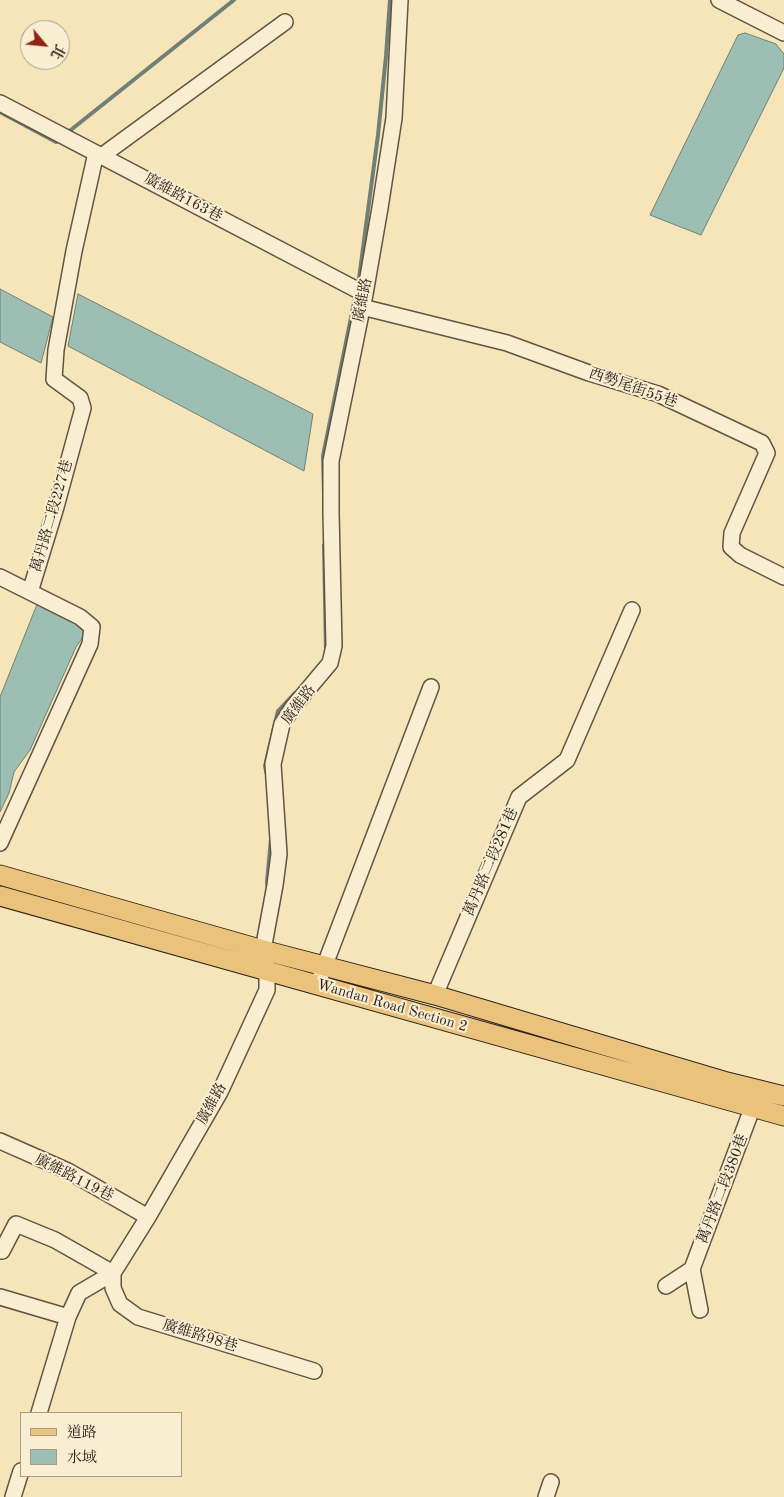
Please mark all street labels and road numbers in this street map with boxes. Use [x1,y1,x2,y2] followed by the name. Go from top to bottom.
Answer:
[141,170,225,226] street label: 廣維路163巷
[350,276,376,324] street label: 廣維路
[586,364,680,412] street label: 西勢尾街55巷
[27,458,77,574] street label: 萬丹路二段227巷
[278,682,320,728] street label: 廣維路
[460,805,522,919] street label: 萬丹路二段281巷
[315,976,469,1036] street label: Wandan Road Section 2
[193,1080,231,1128] street label: 廣維路
[694,1132,752,1246] street label: 萬丹路二段380巷
[32,1150,116,1206] street label: 廣維路119巷
[160,1316,240,1356] street label: 廣維路98巷

